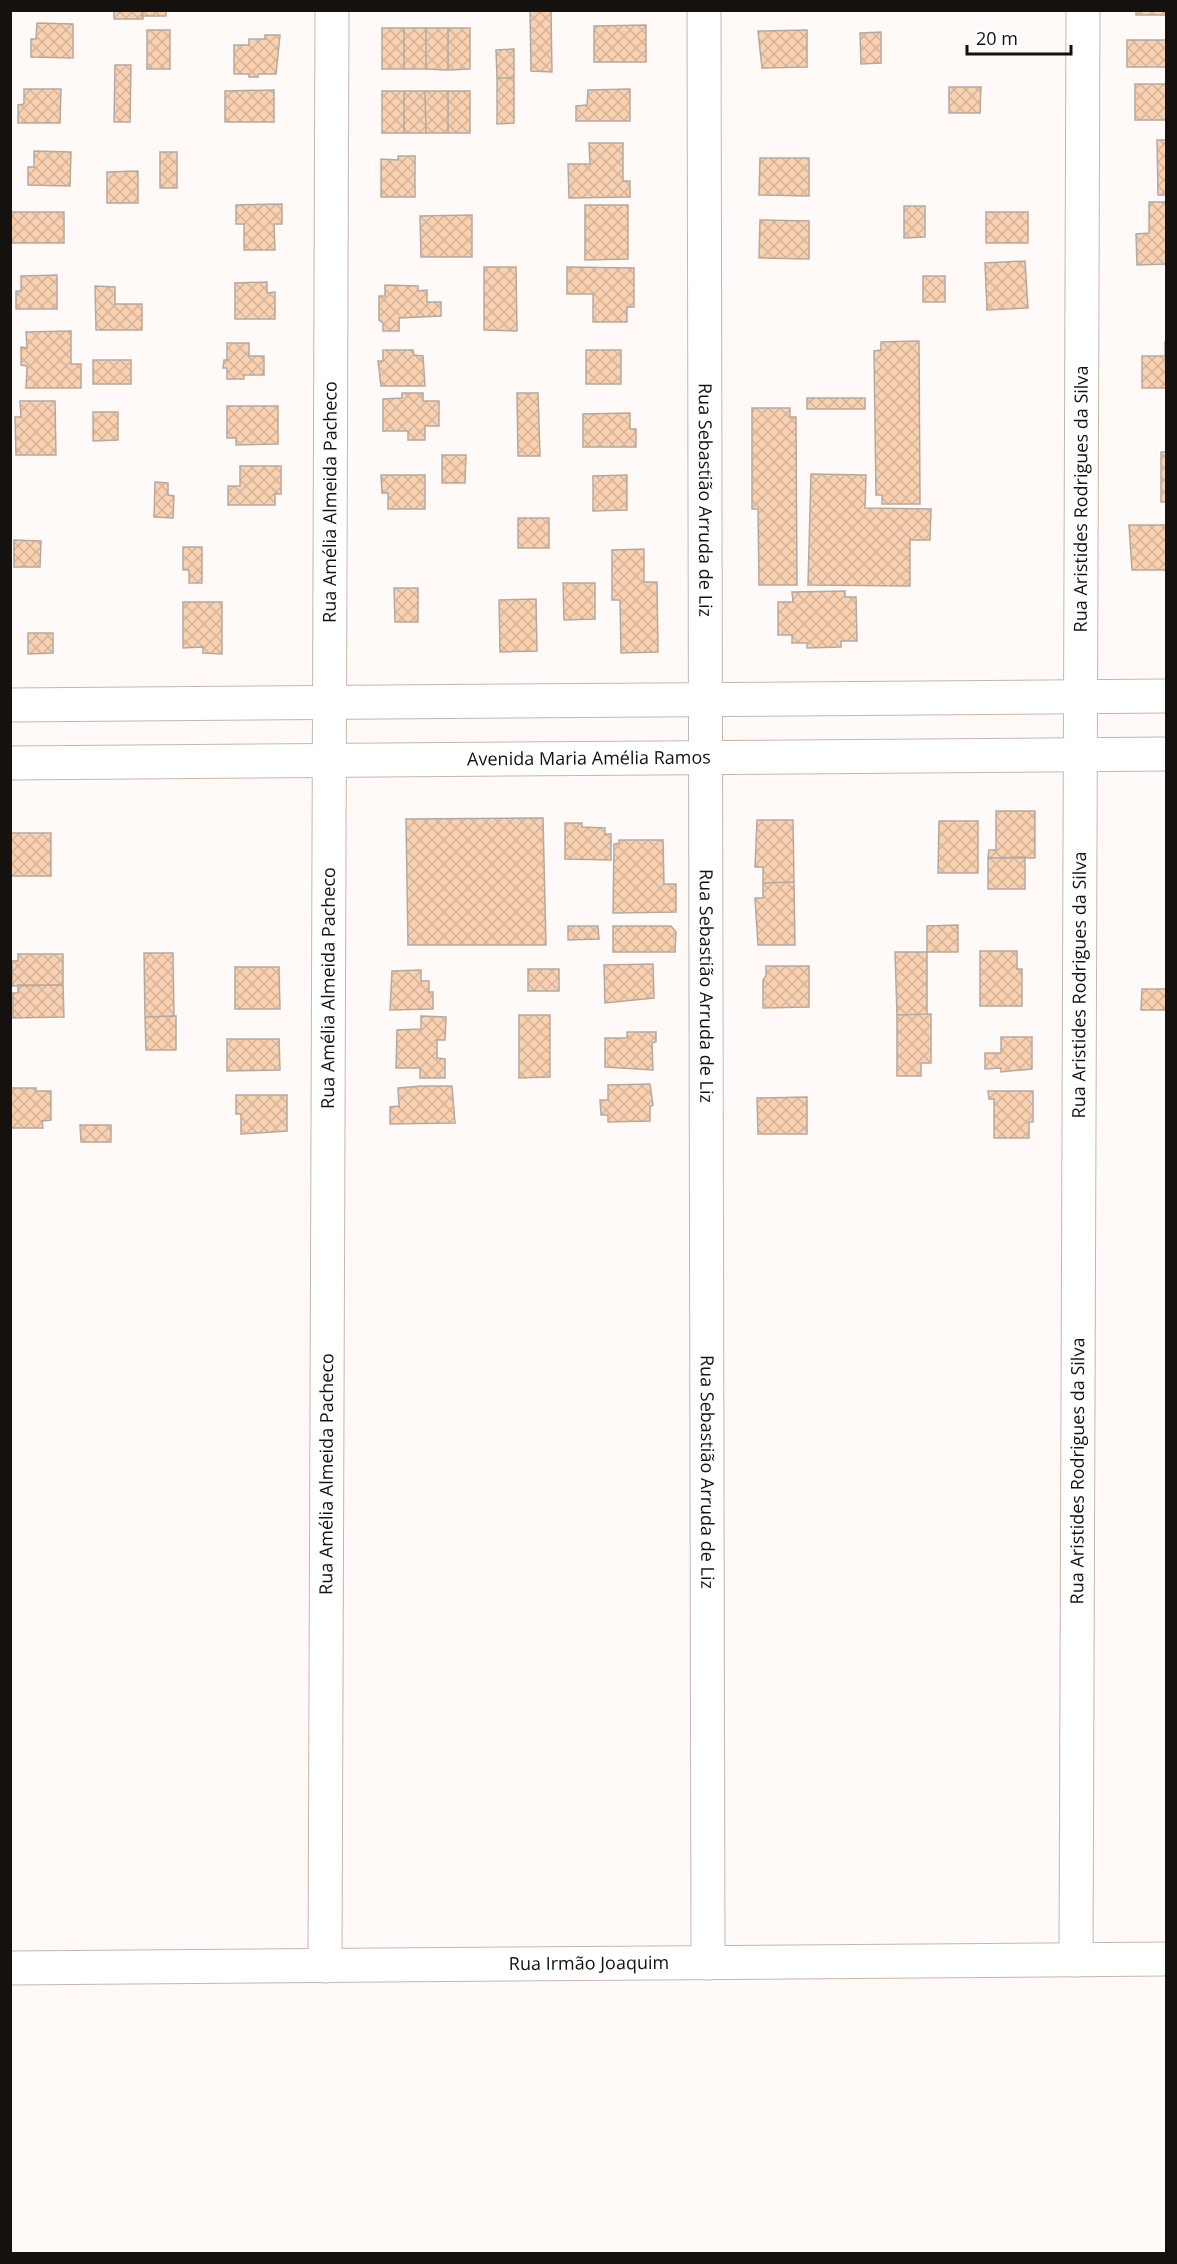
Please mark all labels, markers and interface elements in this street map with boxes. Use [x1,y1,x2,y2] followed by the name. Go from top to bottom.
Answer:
[967,18,1070,56] scale bar
[976,26,1018,50] text: 20 m
[1068,366,1093,632] street label: Rua Aristides Rodrigues da Silva
[317,381,342,623] street label: Rua Amélia Almeida Pacheco
[694,383,718,617] street label: Rua Sebastião Arruda de Liz
[467,745,711,770] street label: Avenida Maria Amélia Ramos
[1066,852,1091,1118] street label: Rua Aristides Rodrigues da Silva
[315,867,340,1109] street label: Rua Amélia Almeida Pacheco
[695,869,719,1103] street label: Rua Sebastião Arruda de Liz
[1064,1338,1089,1604] street label: Rua Aristides Rodrigues da Silva
[313,1353,338,1595] street label: Rua Amélia Almeida Pacheco
[696,1355,720,1589] street label: Rua Sebastião Arruda de Liz
[509,1950,669,1975] street label: Rua Irmão Joaquim

